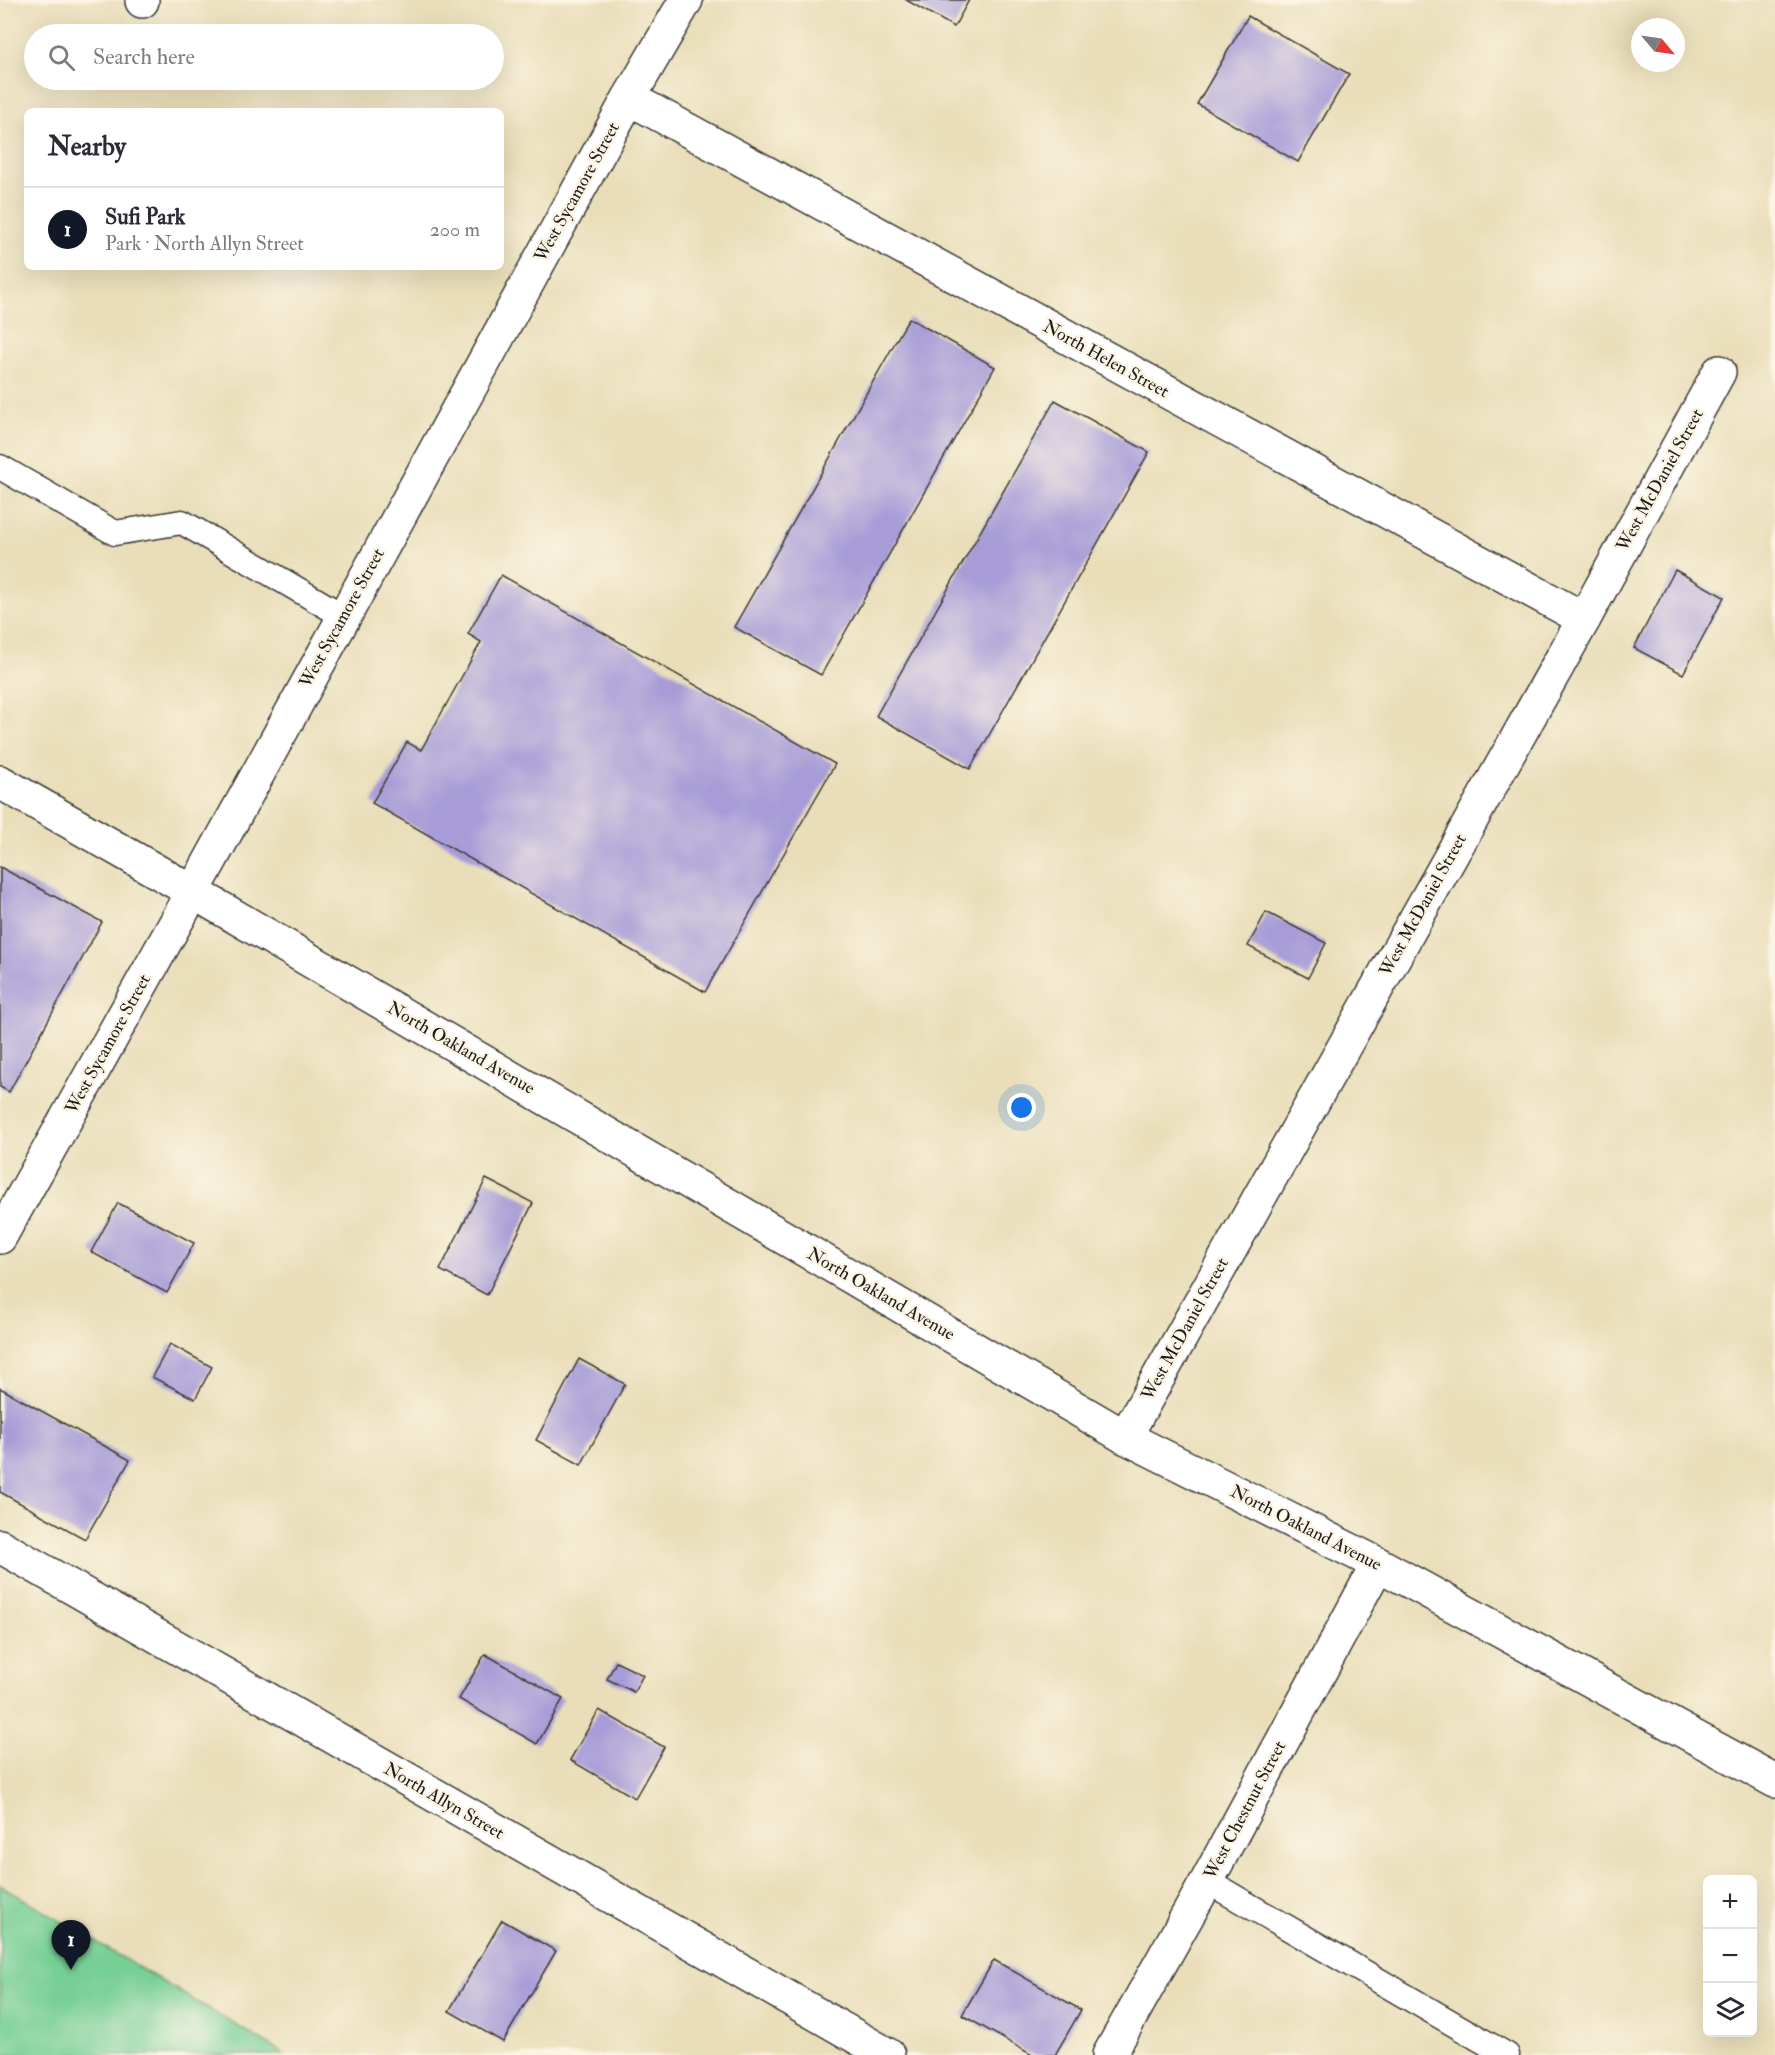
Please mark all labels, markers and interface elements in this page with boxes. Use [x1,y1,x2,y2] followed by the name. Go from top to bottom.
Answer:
[1631,18,1685,72] north arrow
[24,24,504,90] search box
[45,41,78,74] icon: search
[93,43,195,71] text: Search here
[529,118,625,267] street label: West Sycamore Street
[48,131,126,163] text: Nearby
[105,203,185,231] text: Sufi Park
[64,217,71,242] text: 1
[430,217,480,242] text: 200 m
[105,231,304,256] text: Park · North Allyn Street
[1039,315,1173,403] street label: North Helen Street
[1611,404,1709,556] street label: West McDaniel Street
[294,544,390,693] street label: West Sycamore Street
[1374,829,1472,981] street label: West McDaniel Street
[60,970,156,1119] street label: West Sycamore Street
[383,996,539,1100] street label: North Oakland Avenue
[1007,1093,1036,1122] your location
[803,1242,959,1346] street label: North Oakland Avenue
[1136,1253,1234,1405] street label: West McDaniel Street
[1226,1480,1386,1576] street label: North Oakland Avenue
[1198,1737,1291,1884] street label: West Chestnut Street
[380,1757,508,1845] street label: North Allyn Street
[1703,1875,1757,2037] map controls
[1703,1875,1757,1929] button: +
[52,1920,90,1970] pin: 1
[1703,1929,1757,1983] button: −
[1703,1983,1757,2037] button: layers

